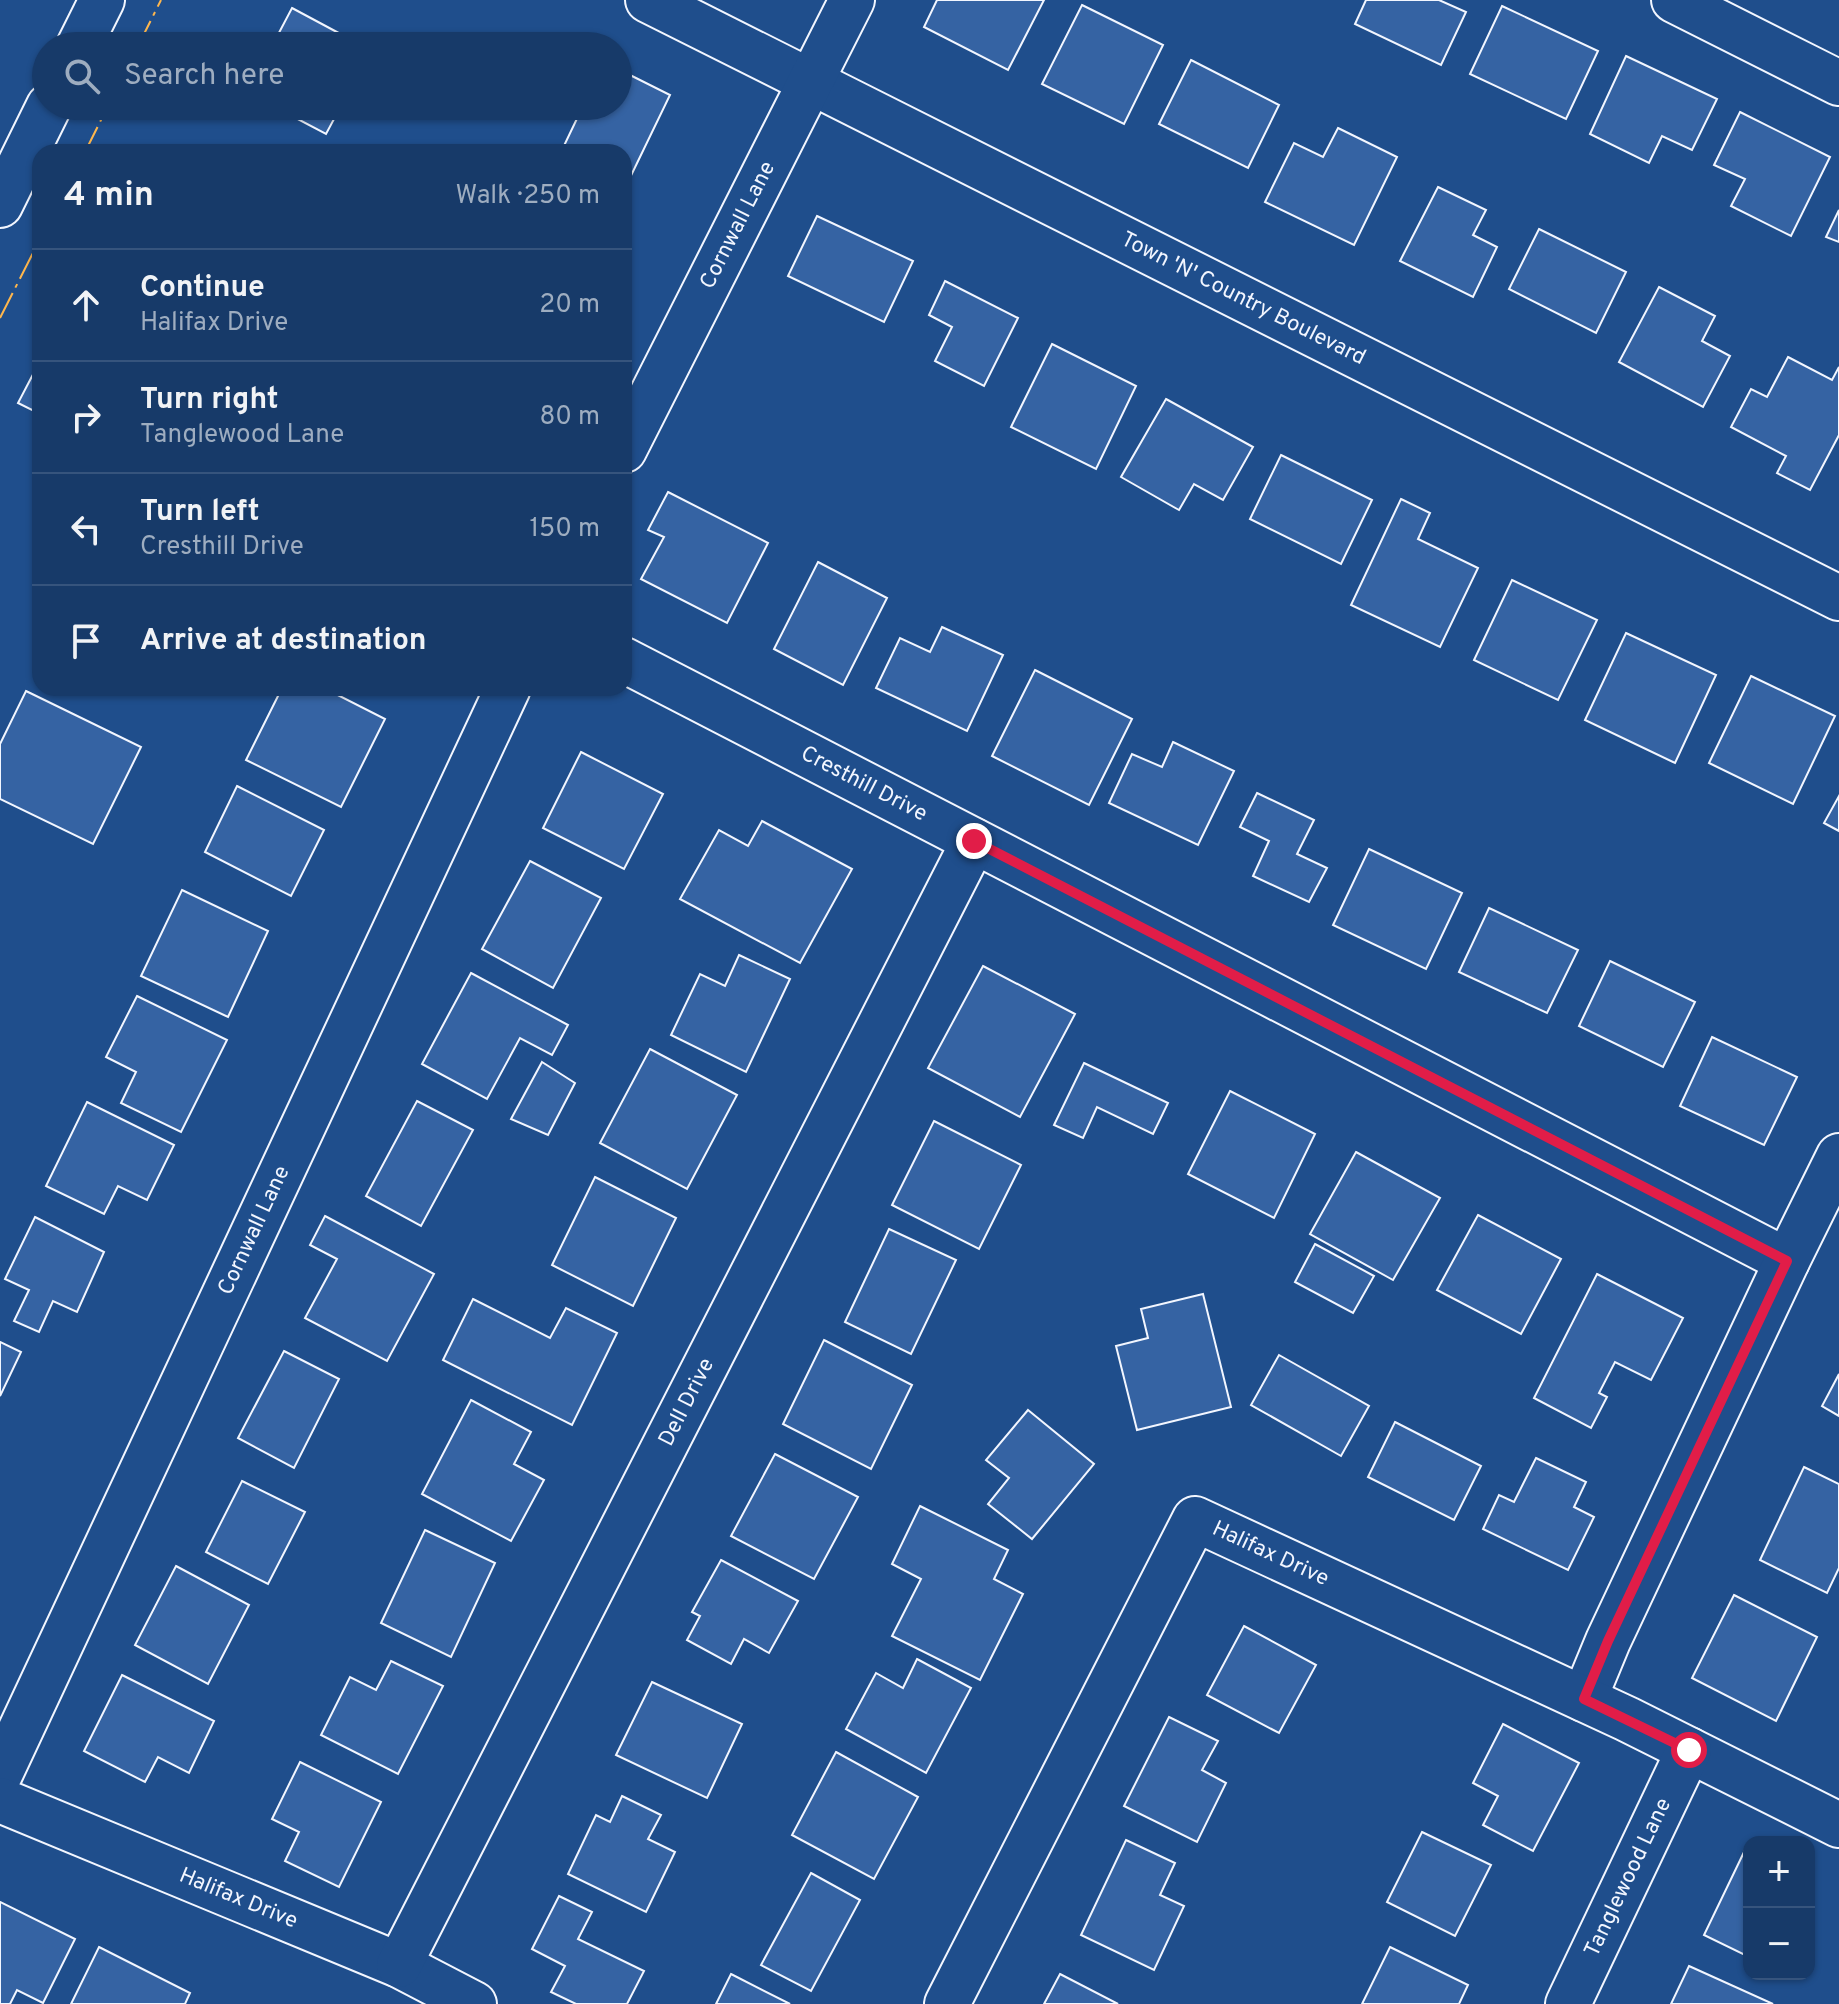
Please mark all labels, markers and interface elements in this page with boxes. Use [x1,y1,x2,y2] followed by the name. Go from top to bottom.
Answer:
[32,32,632,120] search box
[60,54,104,98] icon: search
[124,58,284,95] text: Search here
[694,157,782,294] street label: Cornwall Lane
[64,175,154,218] text: 4 min
[455,180,600,213] text: Walk · 250 m
[1116,226,1370,372] street label: Town 'N' Country Boulevard
[140,270,265,307] text: Continue
[64,283,108,327] icon: ahead
[539,289,600,322] text: 20 m
[140,307,288,340] text: Halifax Drive
[140,382,278,419] text: Turn right
[64,395,108,439] icon: right
[540,401,600,434] text: 80 m
[140,419,344,452] text: Tanglewood Lane
[140,494,260,531] text: Turn left
[64,507,108,551] icon: left
[529,513,600,546] text: 150 m
[140,531,304,564] text: Cresthill Drive
[64,619,108,663] icon: arrive
[140,623,426,660] text: Arrive at destination
[796,740,932,828] street label: Cresthill Drive
[956,823,992,859] route end
[212,1162,296,1300] street label: Cornwall Lane
[653,1354,721,1451] street label: Dell Drive
[1208,1515,1333,1593] street label: Halifax Drive
[1671,1732,1707,1768] route start
[1579,1794,1678,1961] street label: Tanglewood Lane
[1743,1836,1815,1980] map controls
[1743,1836,1815,1908] button: +
[175,1862,302,1935] street label: Halifax Drive
[1743,1908,1815,1980] button: −

